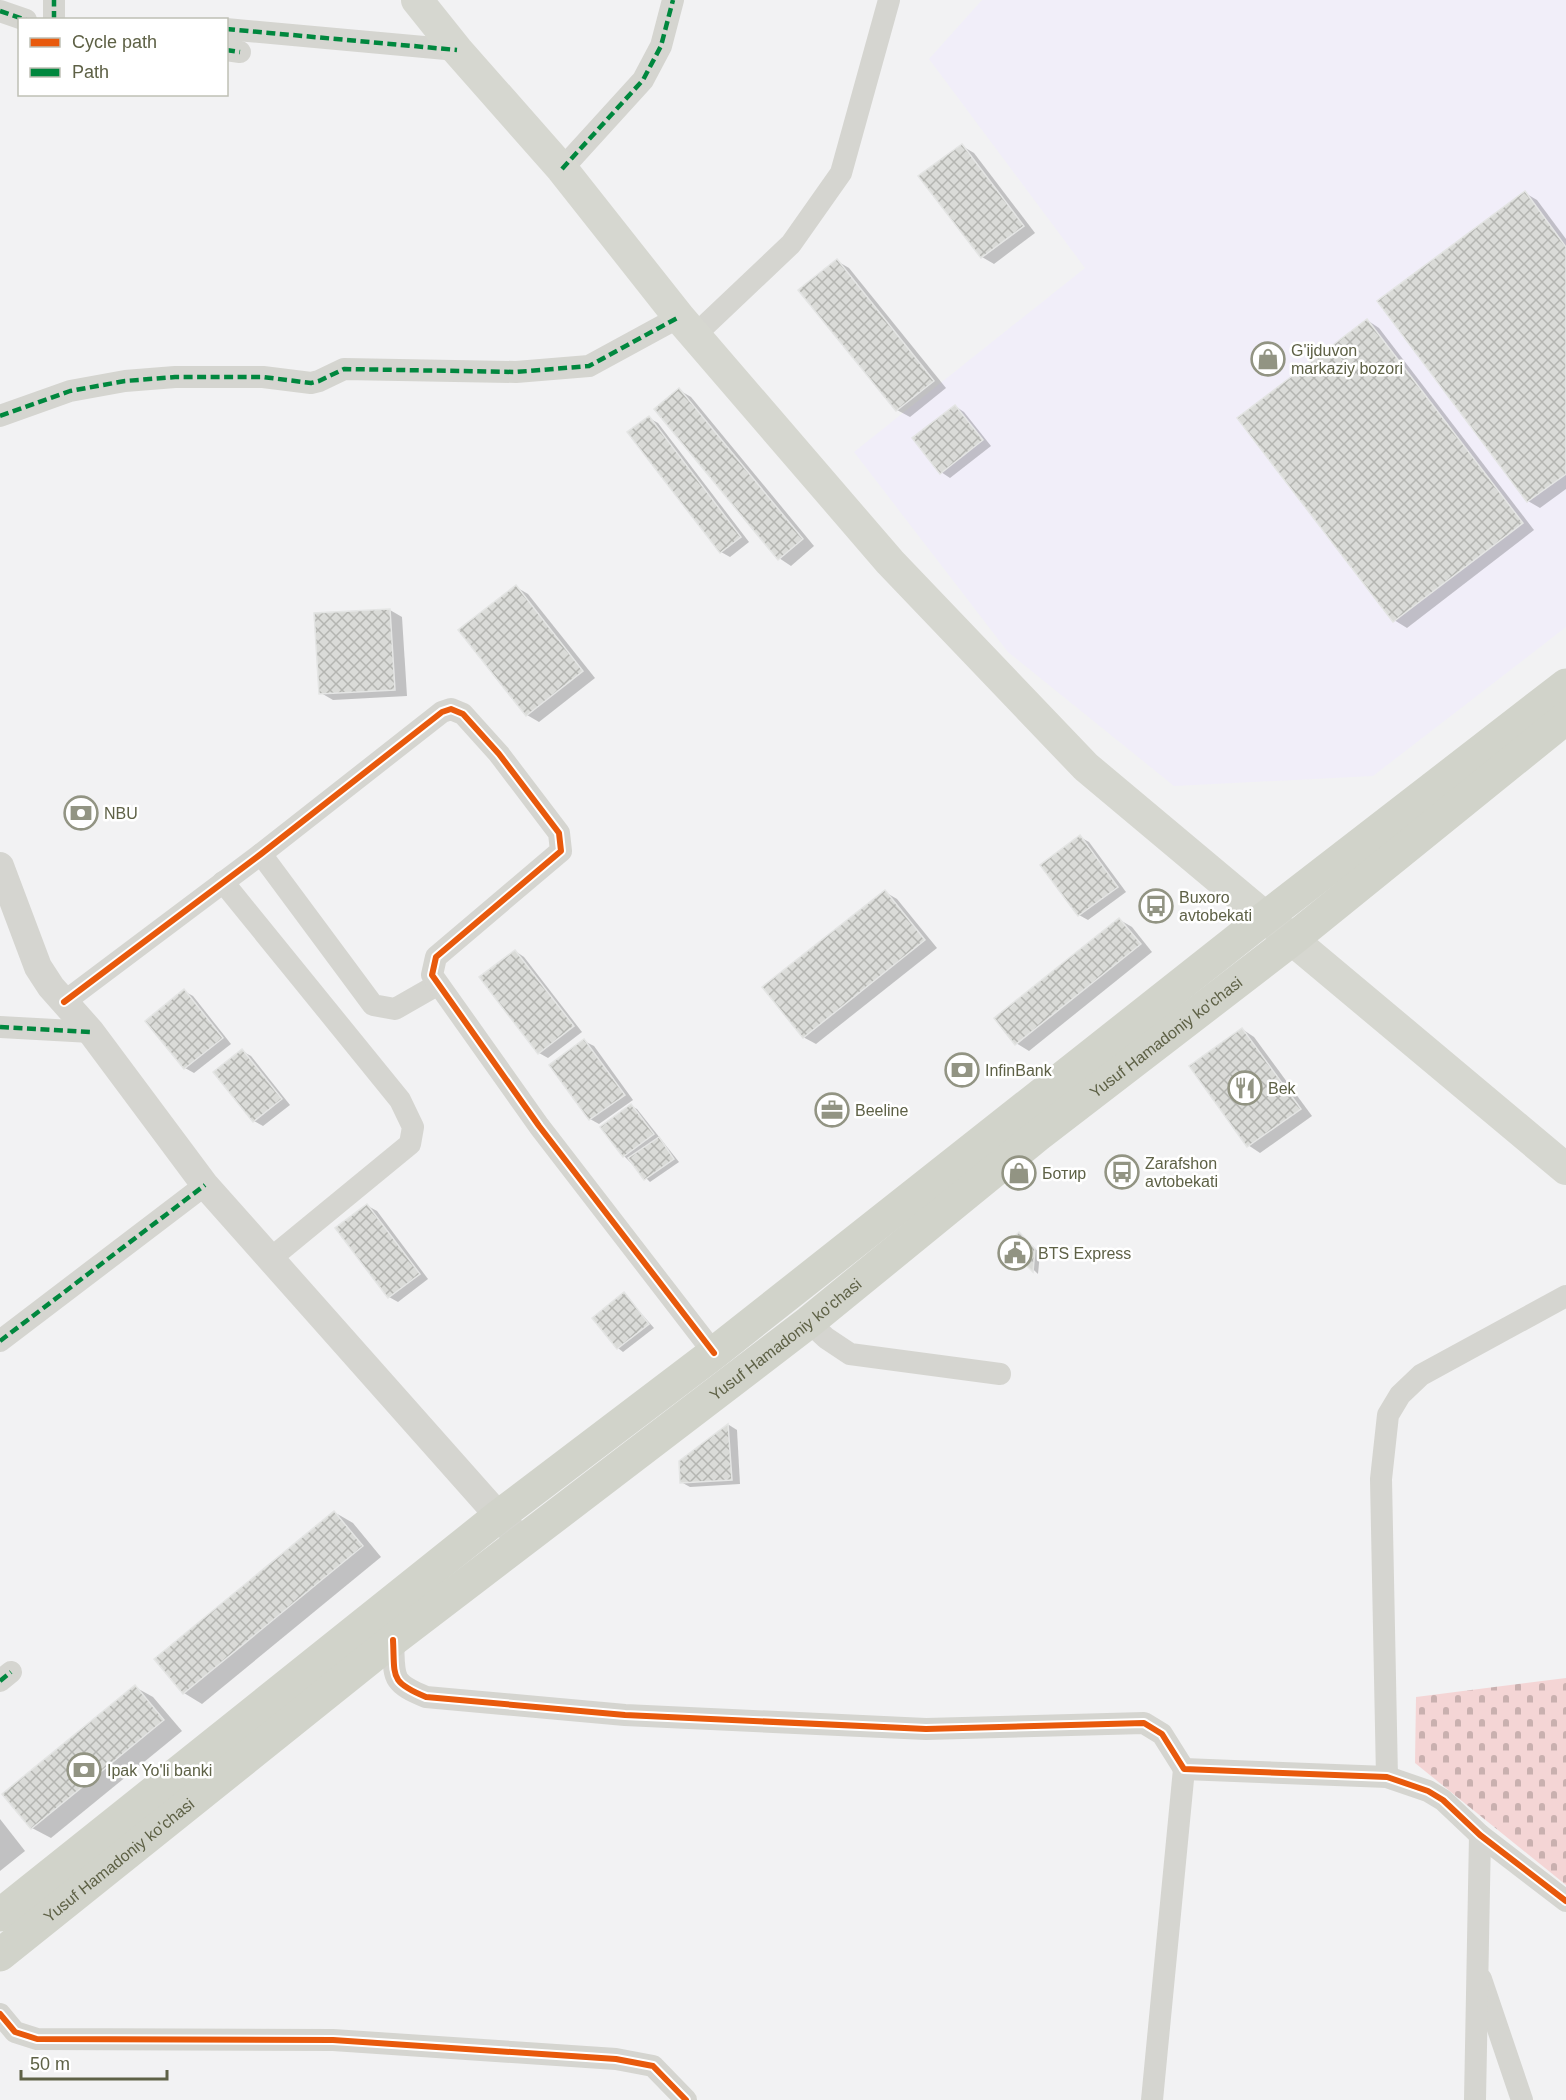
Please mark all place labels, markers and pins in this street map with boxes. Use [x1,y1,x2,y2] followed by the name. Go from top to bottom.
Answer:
[1250,341,1286,377] shop icon: G'ijduvon markaziy bozori
[1291,342,1403,377] place label: G'ijduvon markaziy bozori
[63,795,99,831] bank icon: NBU
[104,805,138,822] place label: NBU
[1138,888,1174,924] bus stop icon: Buxoro avtobekati
[1179,889,1252,924] place label: Buxoro avtobekati
[944,1052,980,1088] bank icon: InfinBank
[985,1062,1053,1079] place label: InfinBank
[1227,1070,1263,1106] restaurant icon: Bek
[1268,1080,1297,1097] place label: Bek
[814,1092,850,1128] office icon: Beeline
[855,1102,908,1119] place label: Beeline
[1104,1154,1140,1190] bus stop icon: Zarafshon avtobekati
[1001,1155,1037,1191] shop icon: Ботир
[1145,1155,1218,1190] place label: Zarafshon avtobekati
[1042,1165,1086,1182] place label: Ботир
[997,1235,1033,1271] public building icon: BTS Express
[1038,1245,1131,1262] place label: BTS Express
[66,1752,102,1788] bank icon: Ipak Yo'li banki
[107,1762,212,1779] place label: Ipak Yo'li banki

